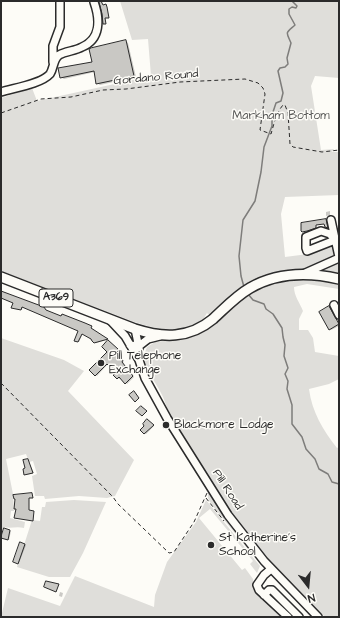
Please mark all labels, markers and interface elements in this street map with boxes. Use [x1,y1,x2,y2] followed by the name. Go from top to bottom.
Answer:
[113,67,199,89] street label: Gordano Round
[232,109,330,123] park label: Markham Bottom
[39,289,73,307] road number: A369
[109,349,181,377] place label: Pill Telephone Exchange
[96,358,106,368] marker: Pill Telephone Exchange
[174,418,273,432] place label: Blackmore Lodge
[161,420,171,430] marker: Blackmore Lodge
[209,467,245,513] street label: Pill Road
[219,531,296,559] place label: St Katherine's School
[206,540,216,550] marker: St Katherine's School
[288,566,328,606] north arrow
[306,590,317,606] text: N

